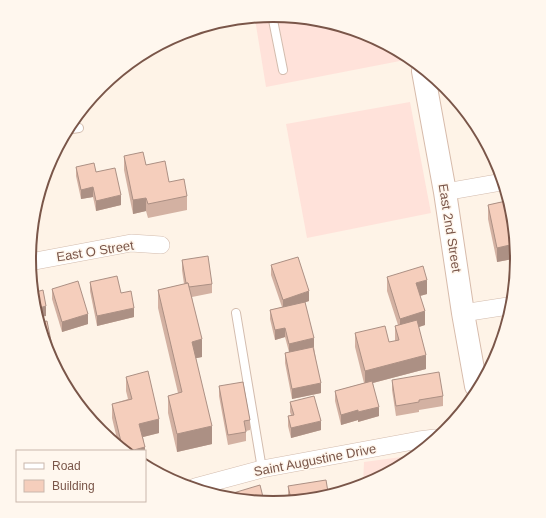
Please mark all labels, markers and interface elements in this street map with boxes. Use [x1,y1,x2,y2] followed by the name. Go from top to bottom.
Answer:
[436,183,464,274] street label: East 2nd Street
[55,237,135,265] street label: East O Street
[253,441,377,479] street label: Saint Augustine Drive
[16,450,146,502] legend
[52,459,81,473] text: Road
[52,479,95,493] text: Building

